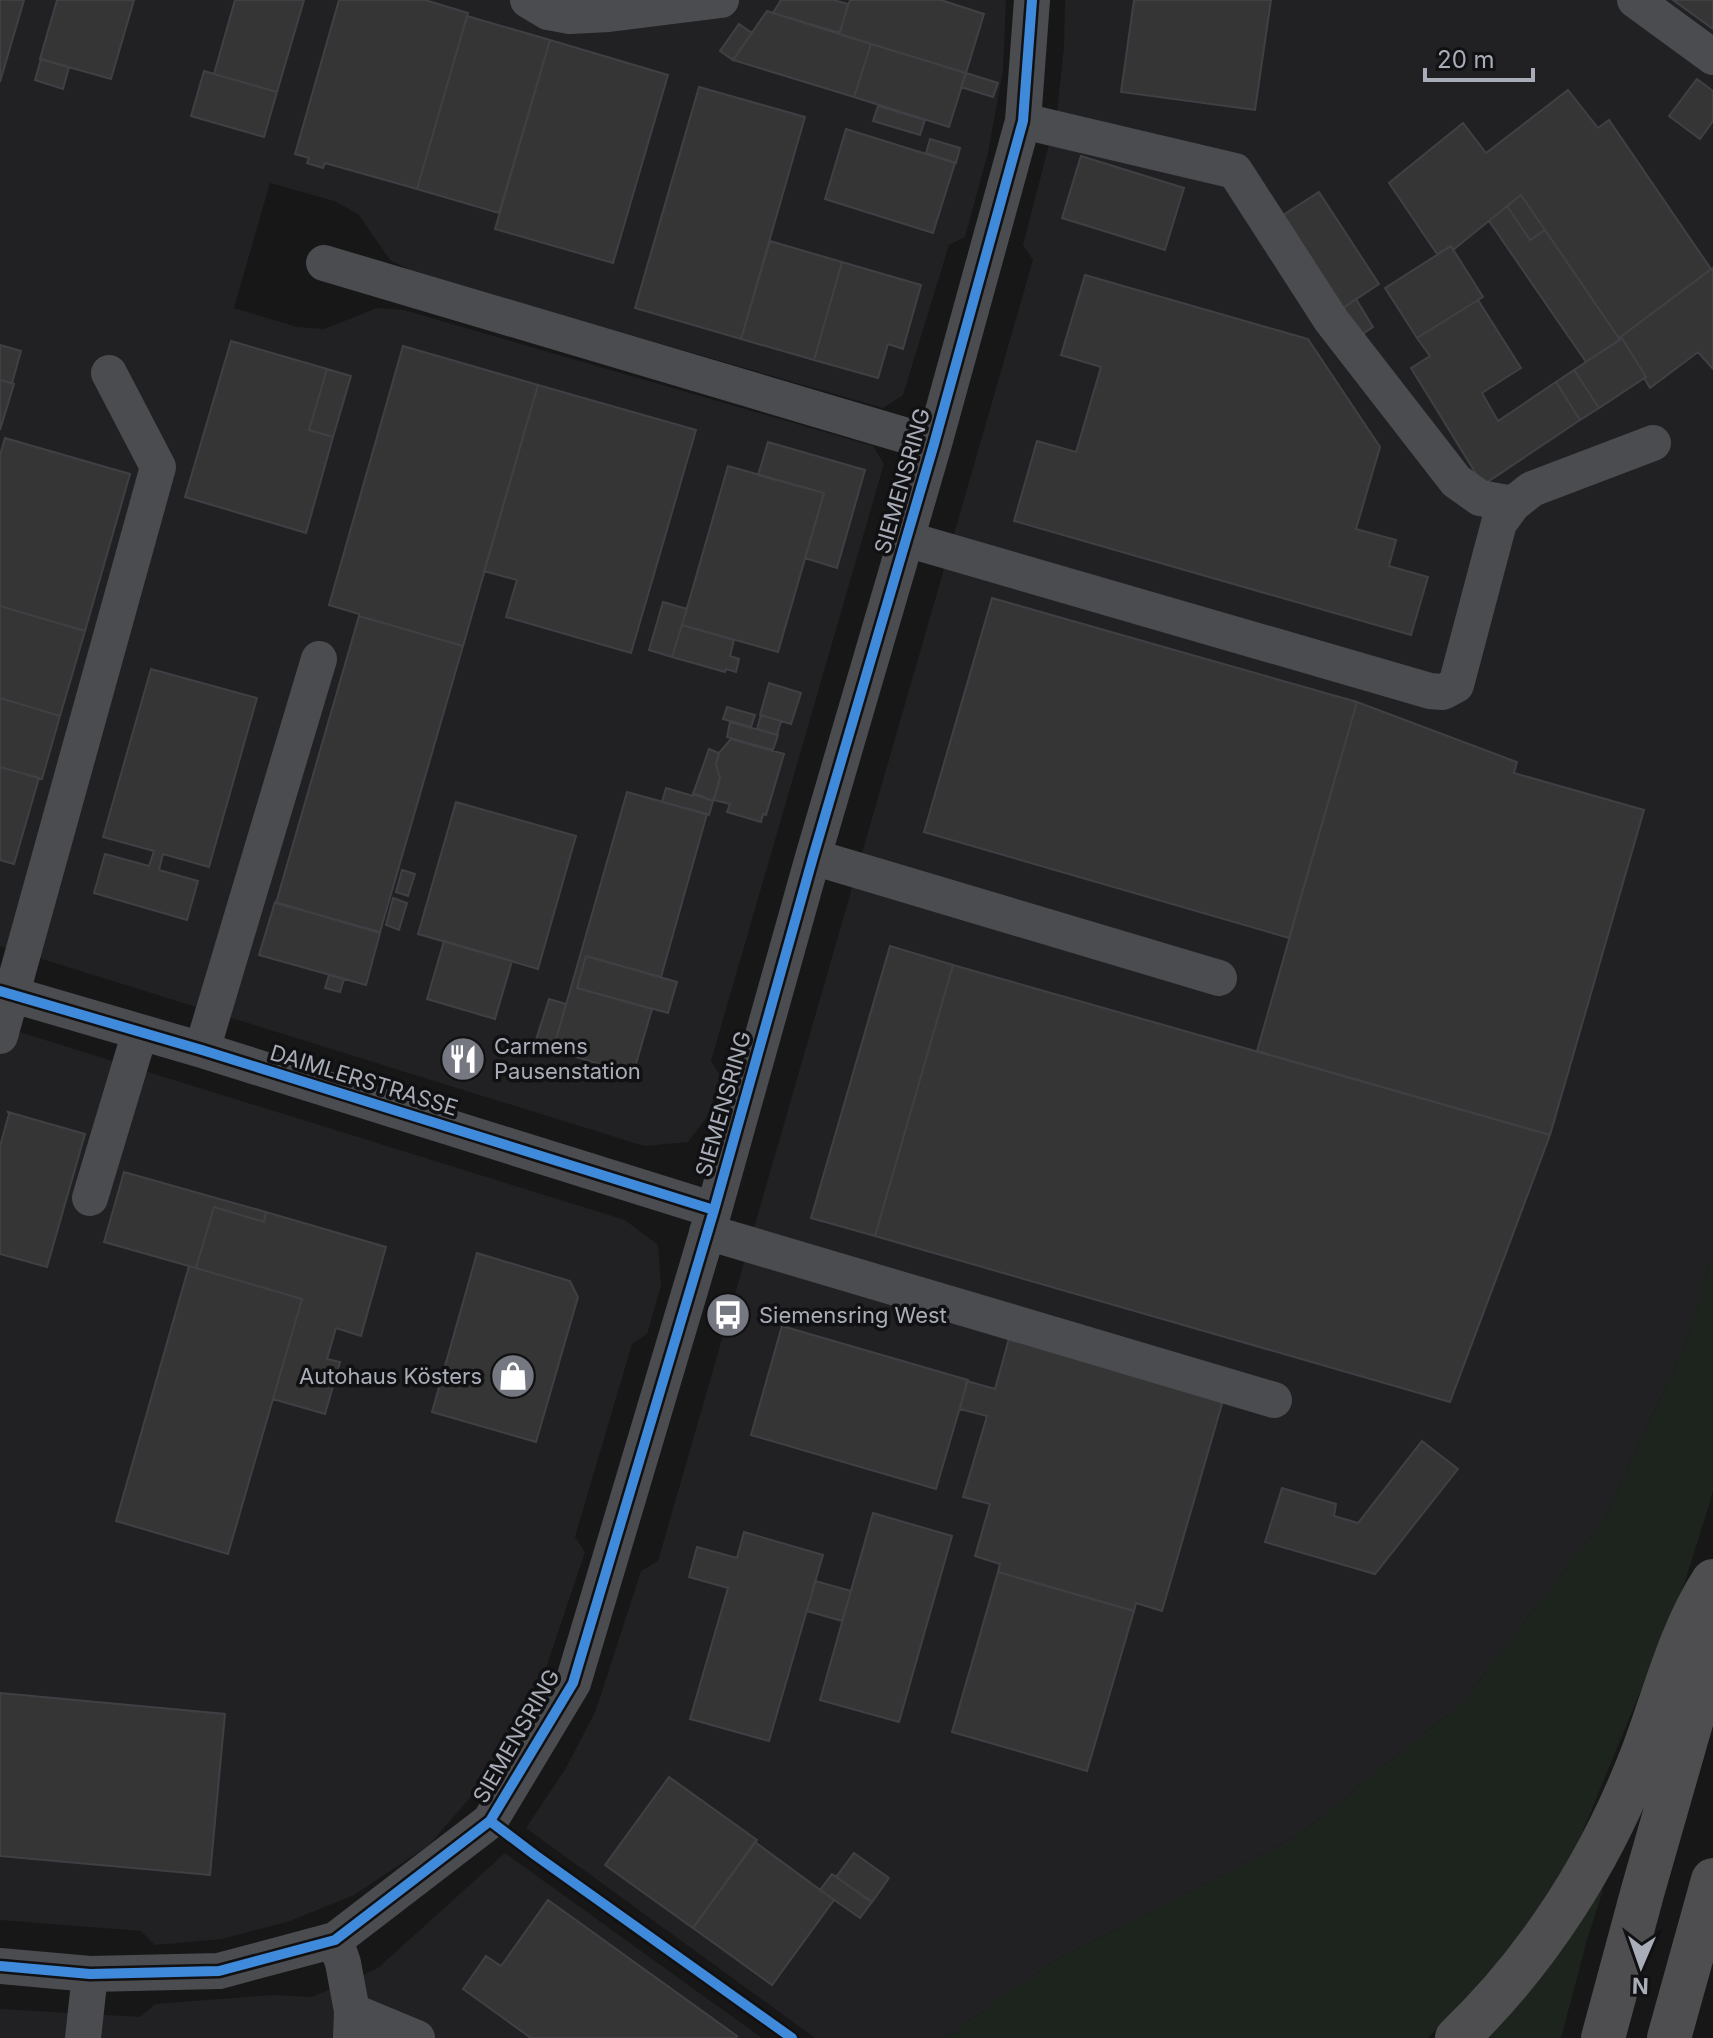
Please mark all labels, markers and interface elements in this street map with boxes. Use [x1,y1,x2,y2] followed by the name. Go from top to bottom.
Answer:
[1425,32,1533,82] scale bar
[1437,45,1495,74] text: 20 m
[869,405,935,557] street label: SIEMENSRING
[690,1028,756,1180] street label: SIEMENSRING
[494,1033,641,1084] place label: Carmens Pausenstation
[439,1035,487,1083] restaurant icon: Carmens Pausenstation
[267,1039,461,1121] street label: DAIMLERSTRASSE
[704,1291,752,1339] bus stop icon: Siemensring West
[759,1302,947,1328] place label: Siemensring West
[489,1352,537,1400] shop icon: Autohaus Kösters
[299,1363,482,1389] place label: Autohaus Kösters
[467,1665,565,1807] street label: SIEMENSRING
[1601,1926,1681,2006] north arrow
[1631,1973,1649,1999] text: N

